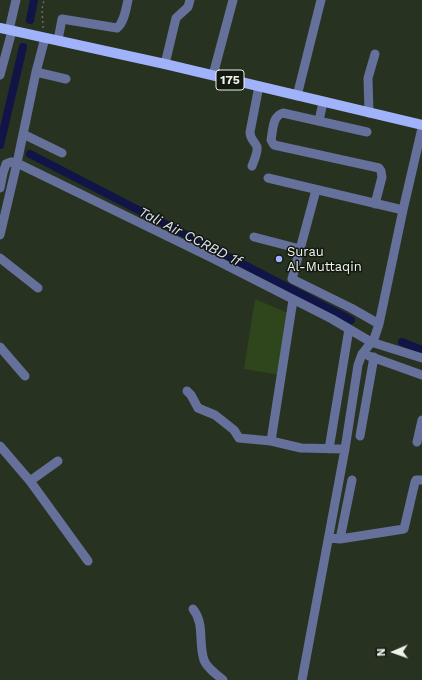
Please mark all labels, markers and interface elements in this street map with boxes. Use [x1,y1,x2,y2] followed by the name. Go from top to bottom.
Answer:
[216,70,244,90] road number: 175
[136,204,244,270] water label: Tali Air CCRBD 1f
[287,244,362,275] place label: Surau Al-Muttaqin
[274,254,284,264] marker: Surau Al-Muttaqin
[374,632,414,672] north arrow
[375,648,388,657] text: N

